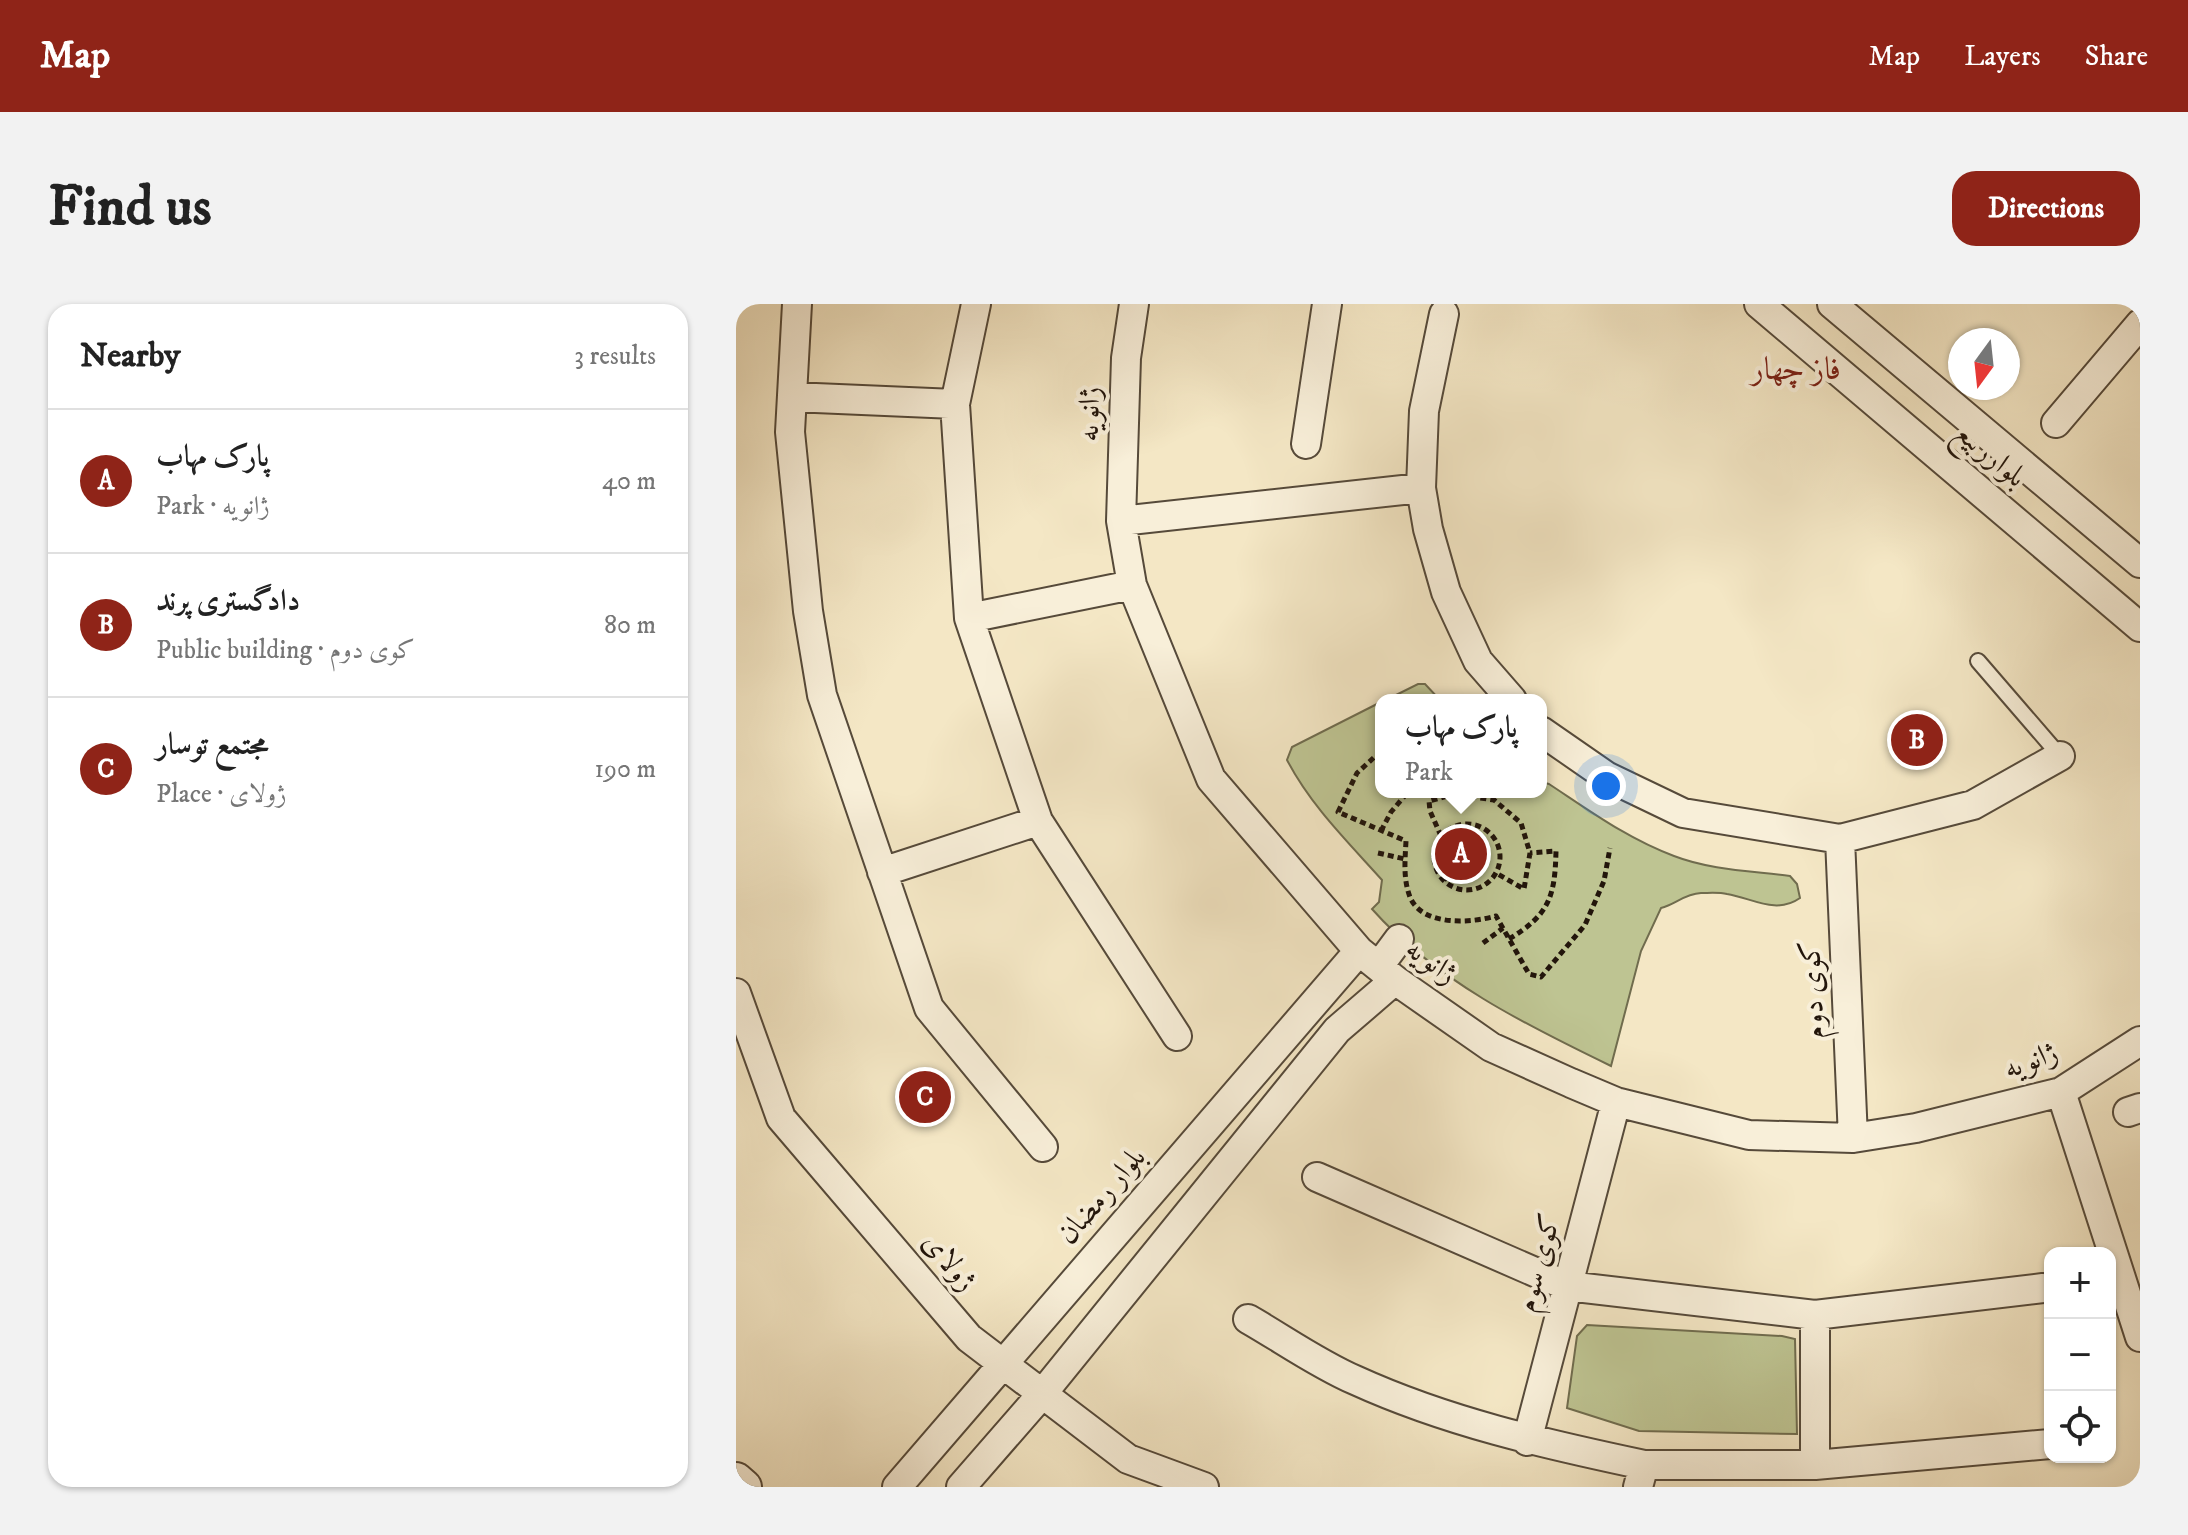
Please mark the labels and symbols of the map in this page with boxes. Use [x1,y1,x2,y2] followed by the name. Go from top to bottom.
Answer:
[1948,328,2020,400] north arrow
[1748,350,1841,390] district label: فاز چهار
[1071,386,1109,442] street label: ژانویه
[1942,414,2034,501] street label: بلوارربیع
[1891,710,1943,770] pin: B
[1586,766,1626,806] your location
[1435,824,1487,884] pin: A
[1398,931,1464,993] street label: ژانویه
[1792,940,1840,1040] street label: کوی دوم
[1999,1034,2063,1088] street label: ژانویه
[899,1067,951,1127] pin: C
[1050,1140,1154,1252] street label: بلوار رمضان
[1508,1210,1576,1318] street label: کوی سوم
[914,1225,984,1299] street label: ژولای

